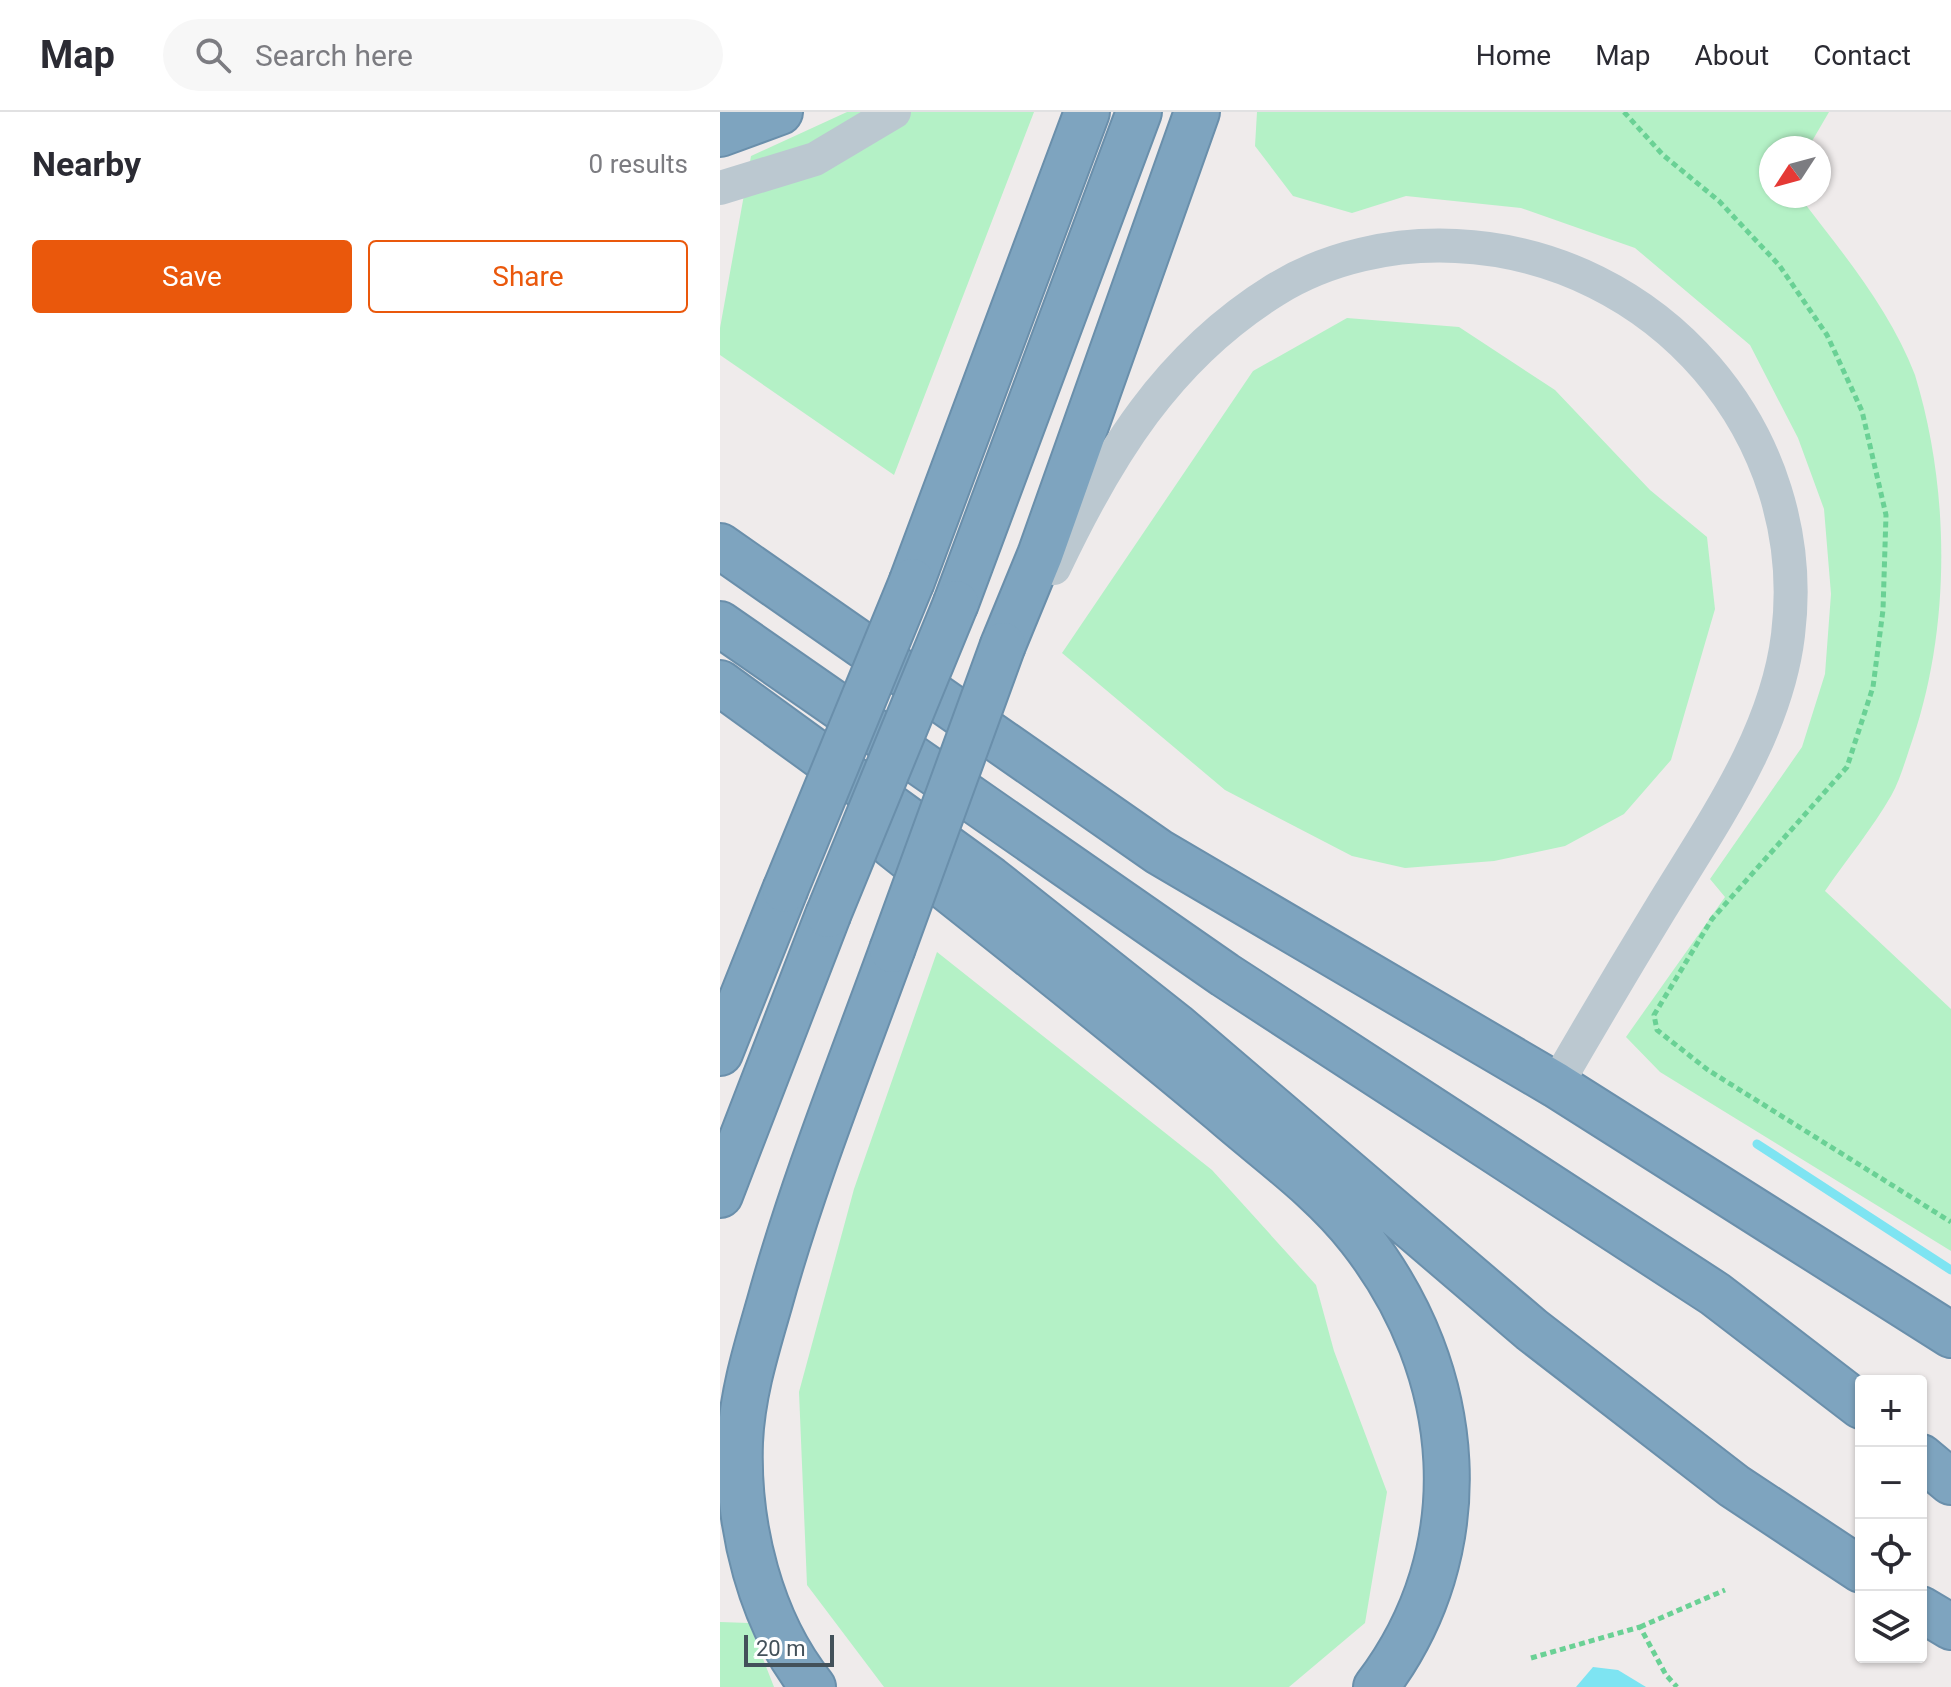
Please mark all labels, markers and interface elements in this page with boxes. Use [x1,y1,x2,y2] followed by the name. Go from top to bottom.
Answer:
[163,19,723,91] search box
[40,33,115,77] text: Map
[191,33,235,77] icon: search
[255,38,413,73] text: Search here
[1476,39,1551,72] text: Home
[1595,39,1651,72] text: Map
[1695,39,1769,72] text: About
[1813,39,1911,72] text: Contact
[1759,136,1831,208] north arrow
[32,144,141,184] text: Nearby
[589,149,688,179] text: 0 results
[32,240,352,313] button: Save
[368,240,688,313] button: Share
[1855,1375,1927,1663] map controls
[1855,1375,1927,1447] button: +
[1855,1447,1927,1519] button: −
[1855,1519,1927,1591] button: locate
[1855,1591,1927,1663] button: layers
[744,1631,834,1667] scale bar
[756,1636,805,1661] text: 20 m

